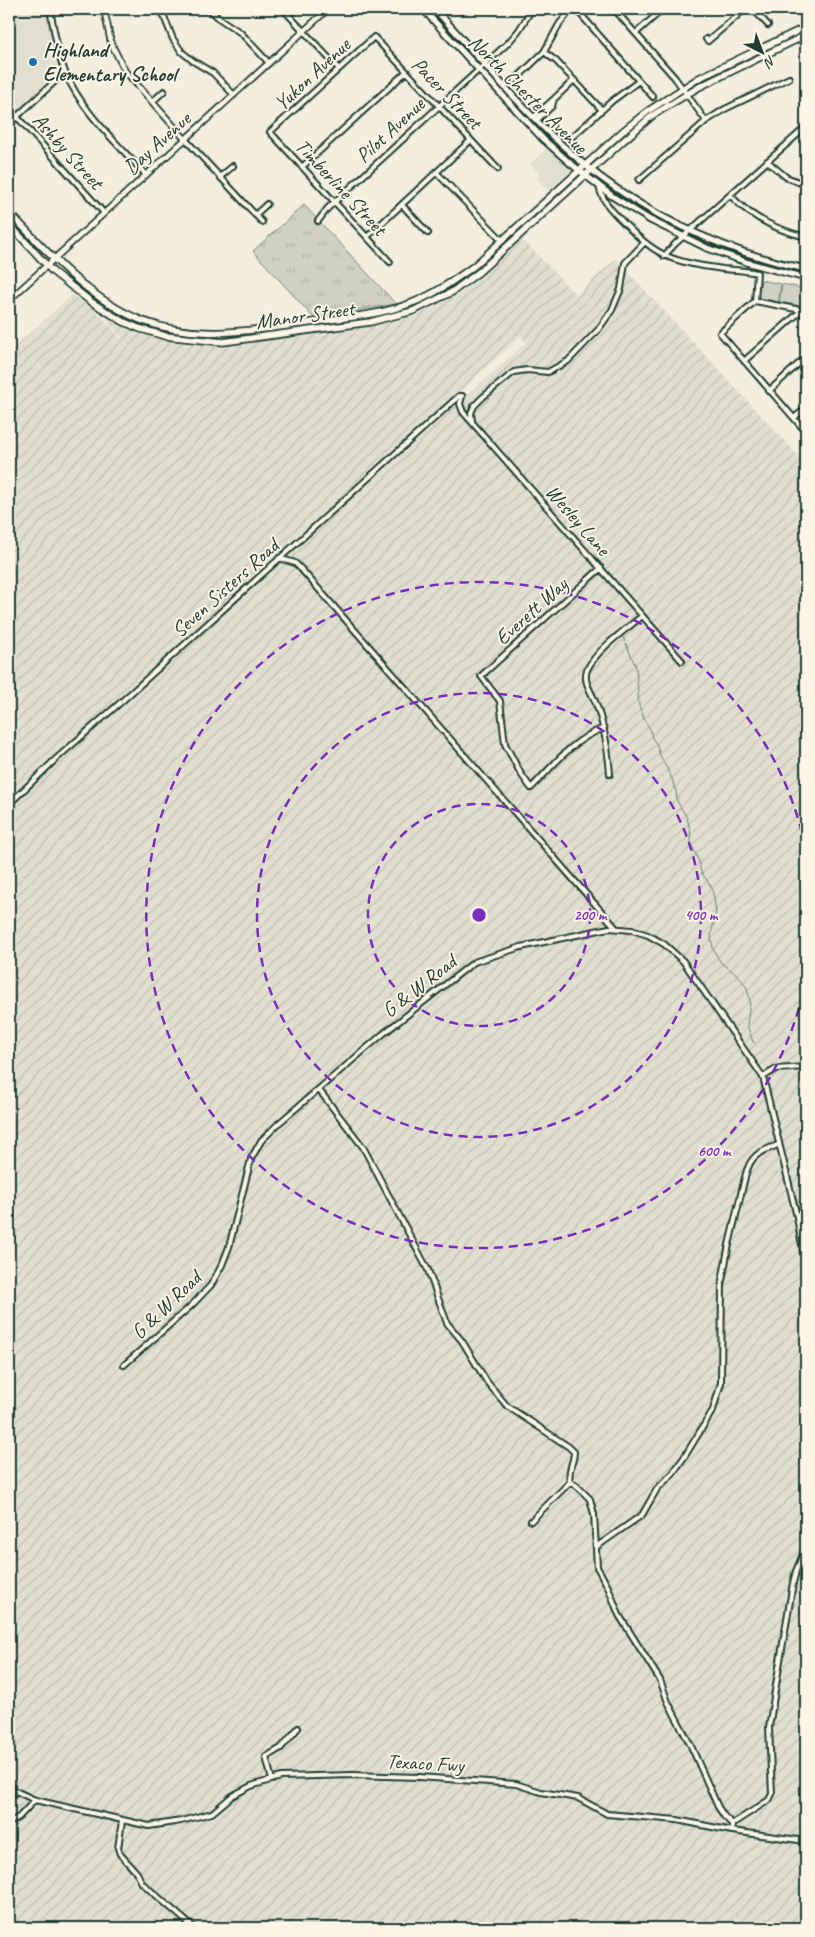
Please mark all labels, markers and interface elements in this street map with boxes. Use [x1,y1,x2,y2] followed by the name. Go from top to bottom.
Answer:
[738,28,788,78] north arrow
[463,29,594,160] street label: North Chester Avenue
[268,31,356,116] street label: Yukon Avenue
[43,37,181,87] place label: Highland Elementary School
[406,51,489,136] street label: Pacer Street
[760,52,779,72] text: N
[27,56,39,68] marker: Highland Elementary School
[350,91,431,169] street label: Pilot Avenue
[118,105,198,180] street label: Day Avenue
[27,107,110,196] street label: Ashby Street
[290,133,394,242] street label: Timberline Street
[254,295,358,335] street label: Manor Street
[540,479,617,563] street label: Wesley Lane
[166,531,287,643] street label: Seven Sisters Road
[489,570,574,650] street label: Everett Way
[470,906,488,924] centre of rings
[574,906,608,925] text: 200 m
[685,906,719,925] text: 400 m
[377,947,464,1023] street label: G & W Road
[698,1142,732,1161] text: 600 m
[126,1263,209,1345] street label: G & W Road
[386,1748,466,1778] street label: Texaco Fwy

